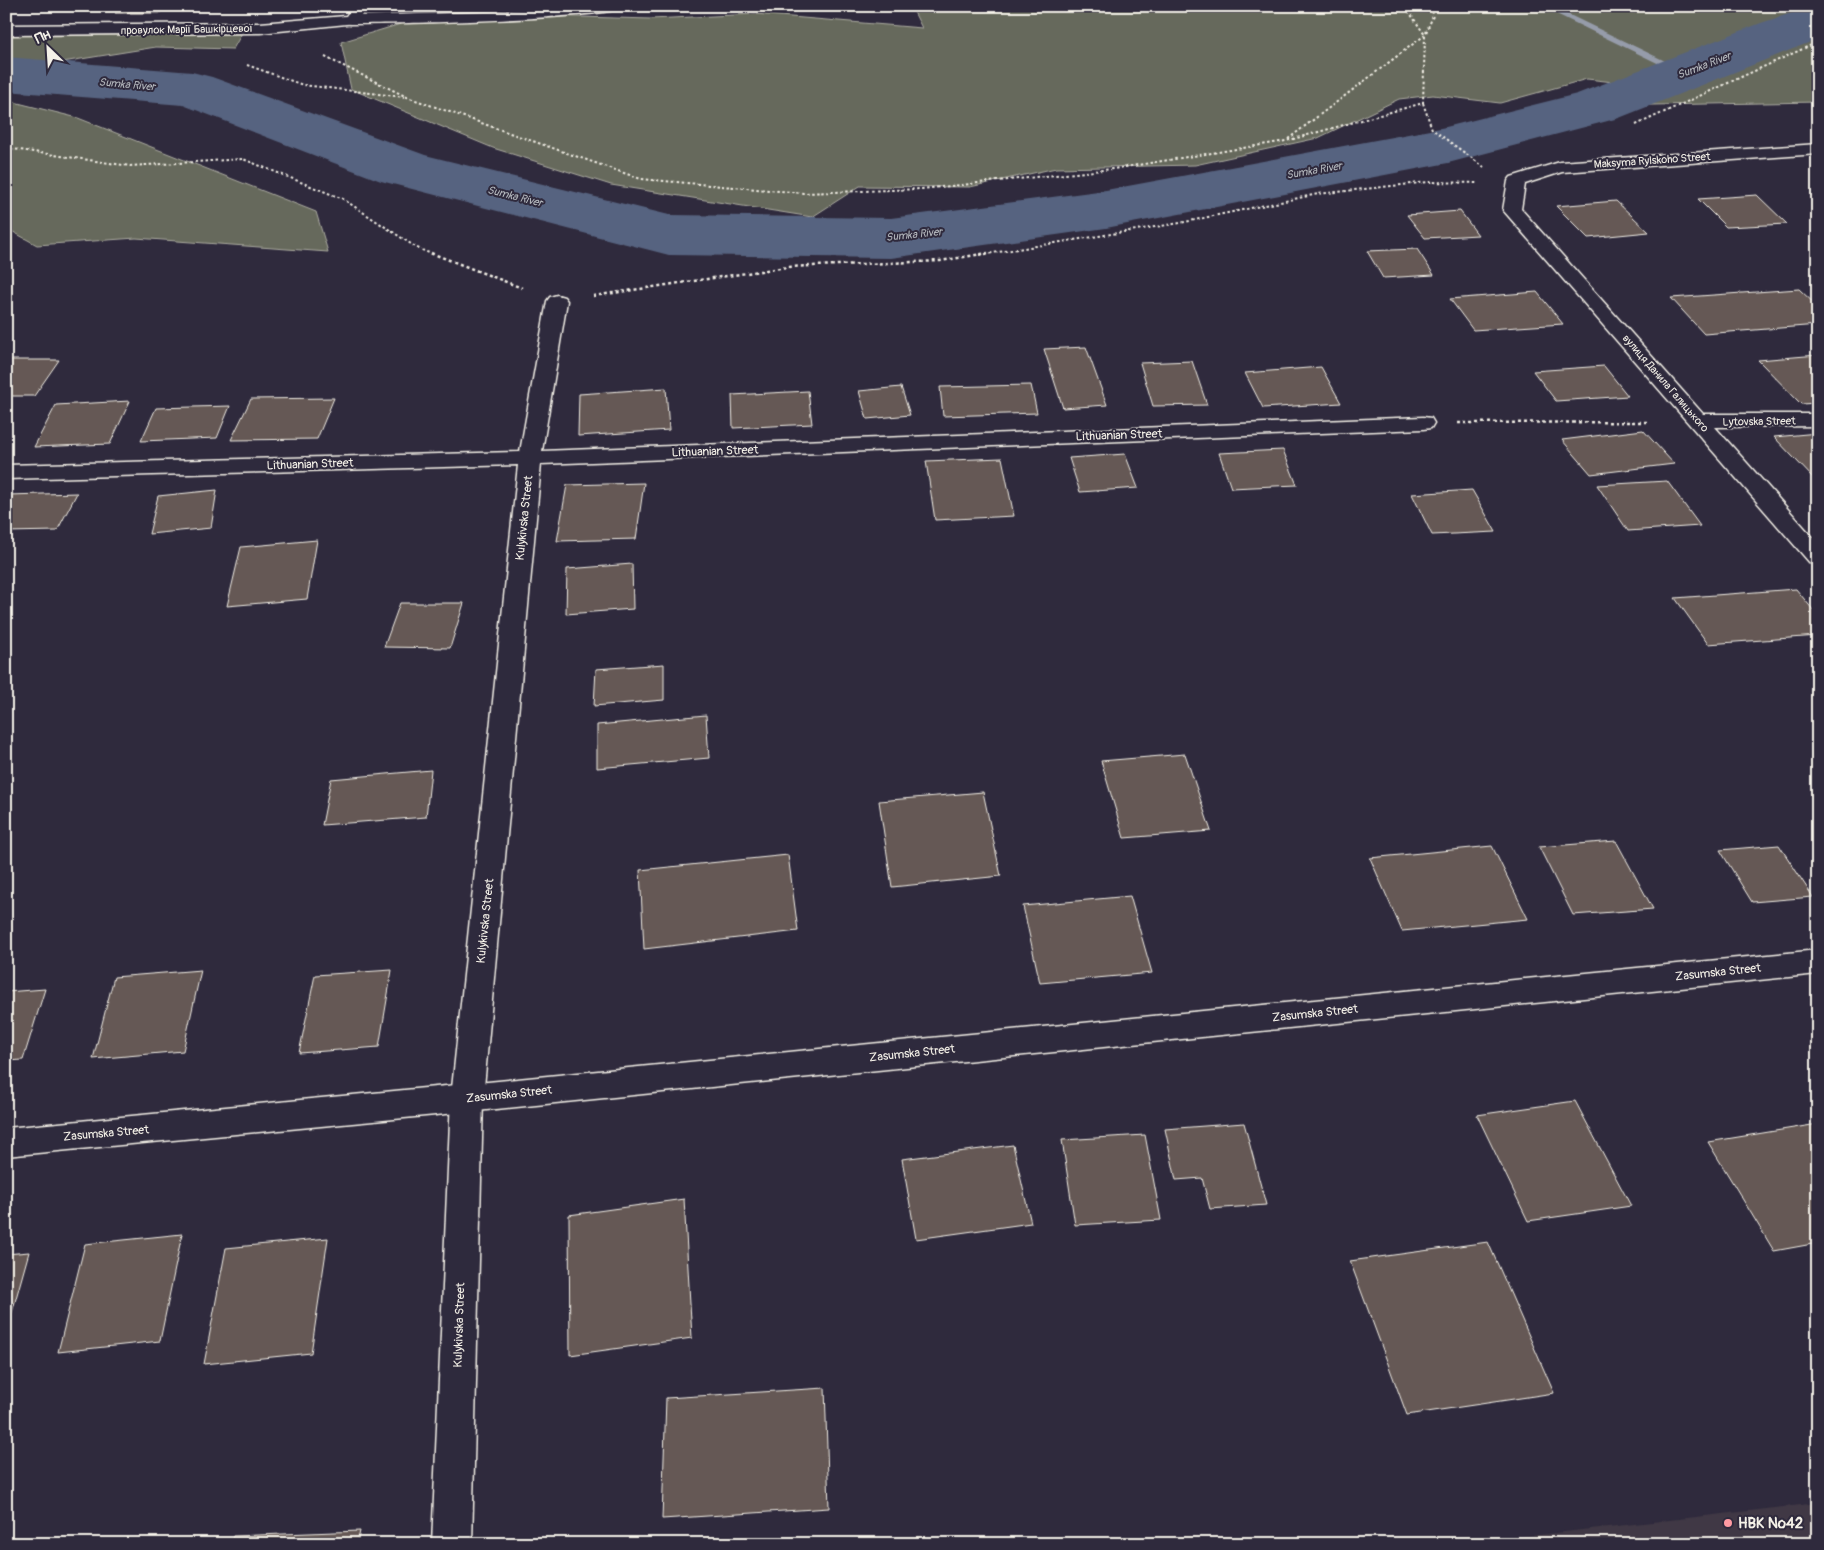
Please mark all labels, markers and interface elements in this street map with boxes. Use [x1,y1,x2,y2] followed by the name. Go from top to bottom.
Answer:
[22,22,72,72] north arrow
[121,22,254,37] street label: провулок Марії Башкірцевої
[32,26,53,48] text: Пн
[1676,49,1735,82] water label: Sumka River
[98,76,158,94] water label: Sumka River
[1593,150,1711,171] street label: Maksyma Rylskoho Street
[1285,159,1345,182] water label: Sumka River
[486,183,546,210] water label: Sumka River
[885,225,945,244] water label: Sumka River
[1620,332,1712,435] street label: вулиця Данила Галицького
[1722,414,1796,429] street label: Lytovska Street
[1075,426,1163,445] street label: Lithuanian Street
[671,442,759,461] street label: Lithuanian Street
[266,455,354,474] street label: Lithuanian Street
[513,475,536,561] street label: Kulykivska Street
[474,878,497,964] street label: Kulykivska Street
[1674,961,1762,984] street label: Zasumska Street
[1271,1002,1359,1025] street label: Zasumska Street
[868,1042,956,1065] street label: Zasumska Street
[465,1083,553,1106] street label: Zasumska Street
[62,1122,150,1145] street label: Zasumska Street
[451,1282,468,1368] street label: Kulykivska Street
[1738,1514,1803,1533] place label: НВК №42
[1722,1517,1734,1529] marker: НВК №42

